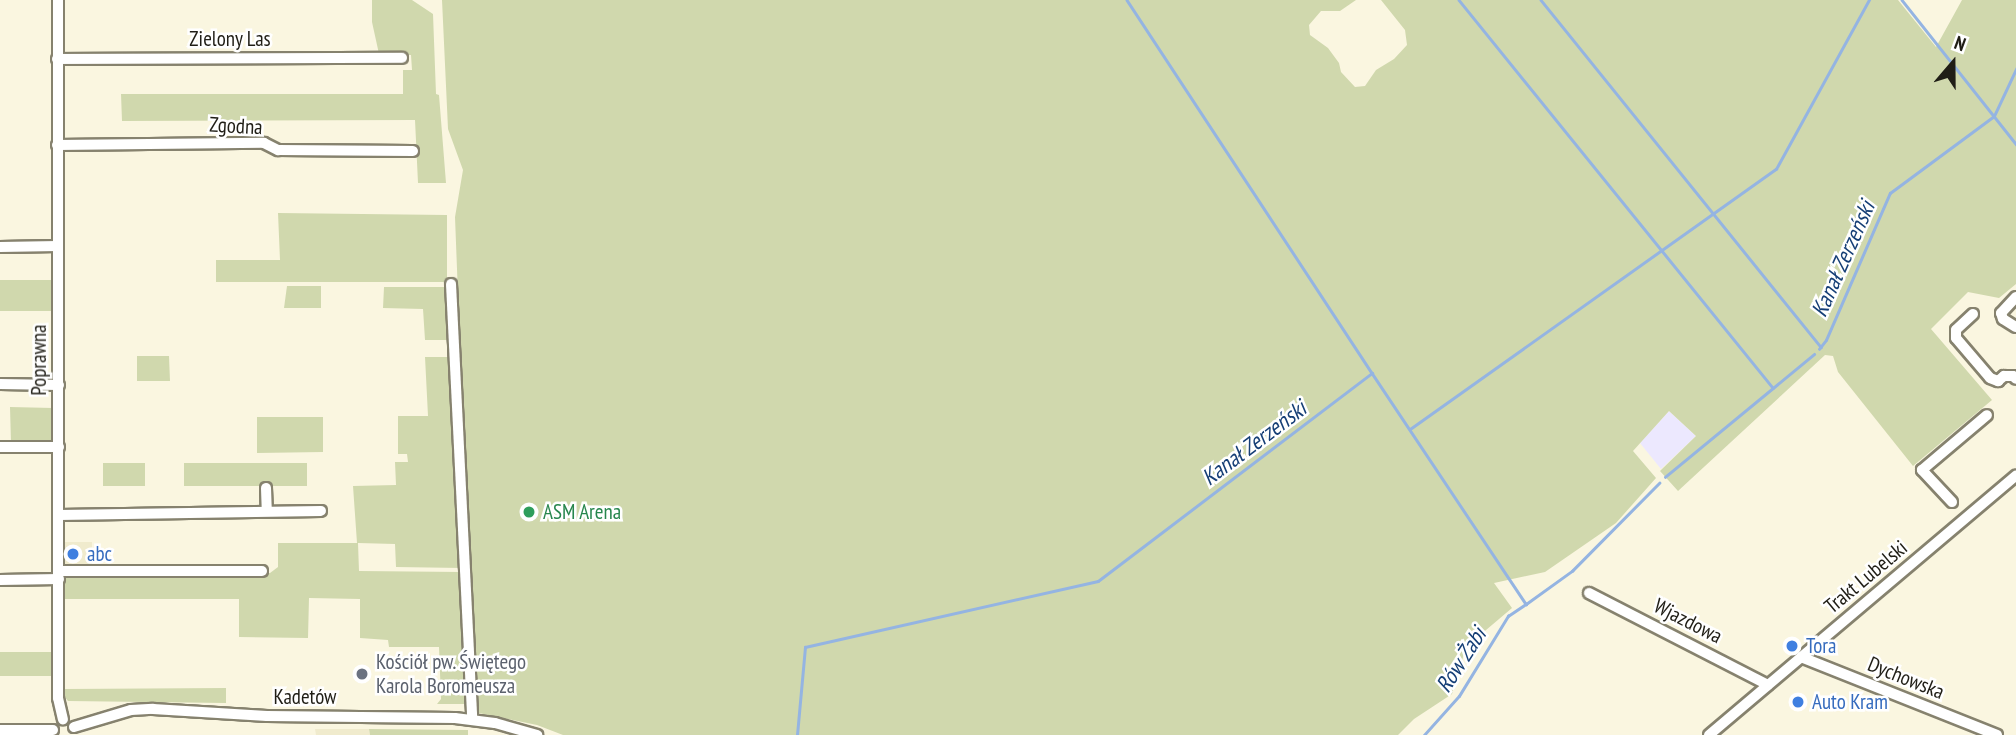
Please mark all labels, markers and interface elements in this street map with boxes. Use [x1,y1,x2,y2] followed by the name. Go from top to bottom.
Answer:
[189,26,271,52] street label: Zielony Las
[1918,28,1988,98] north arrow
[1951,30,1969,56] text: N
[209,112,263,140] street label: Zgodna
[1805,197,1881,321] water label: Kanał Zerzeński
[26,324,52,396] street label: Poprawna
[1196,395,1312,491] water label: Kanał Zerzeński
[543,499,622,525] place label: ASM Arena
[521,504,537,520] marker: ASM Arena
[1820,535,1912,619] street label: Trakt Lubelski
[87,541,112,567] place label: abc
[65,546,81,562] marker: abc
[1650,593,1726,649] street label: Wjazdowa
[1430,622,1492,698] water label: Rów Żabi
[1806,633,1836,659] place label: Tora
[1784,638,1800,654] marker: Tora
[376,649,527,699] place label: Kościół pw. Świętego Karola Boromeusza
[1864,651,1948,705] street label: Dychowska
[354,666,370,682] marker: Kościół pw. Świętego Karola Boromeusza
[274,684,336,710] street label: Kadetów
[1812,689,1888,715] place label: Auto Kram
[1790,694,1806,710] marker: Auto Kram

